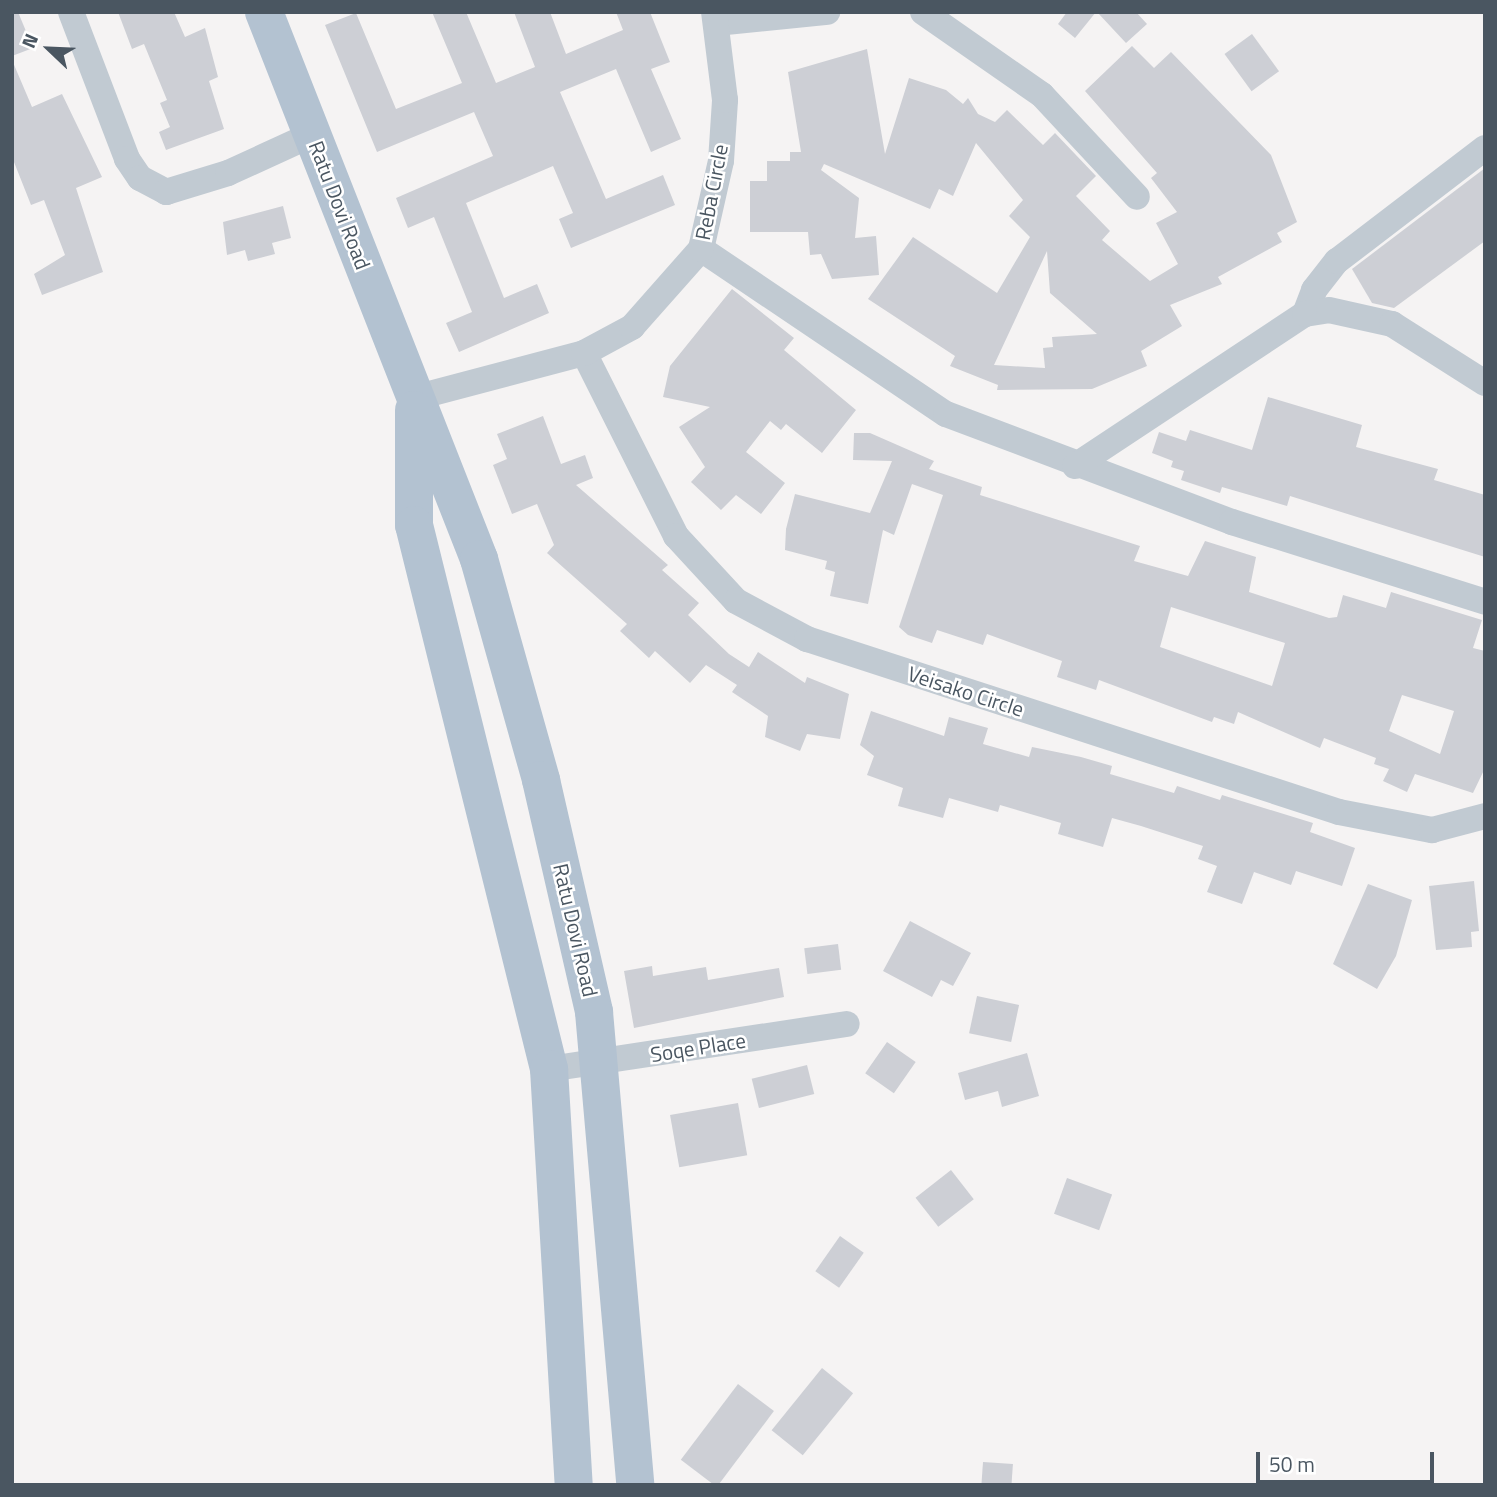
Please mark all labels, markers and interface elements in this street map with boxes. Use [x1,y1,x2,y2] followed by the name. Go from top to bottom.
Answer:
[14,14,84,84] north arrow
[13,29,45,52] text: N
[304,137,376,273] street label: Ratu Dovi Road
[689,142,733,242] street label: Reba Circle
[905,660,1027,722] street label: Veisako Circle
[548,861,604,999] street label: Ratu Dovi Road
[649,1027,747,1067] street label: Soqe Place
[1259,1438,1438,1482] scale bar
[1269,1448,1315,1480] text: 50 m

